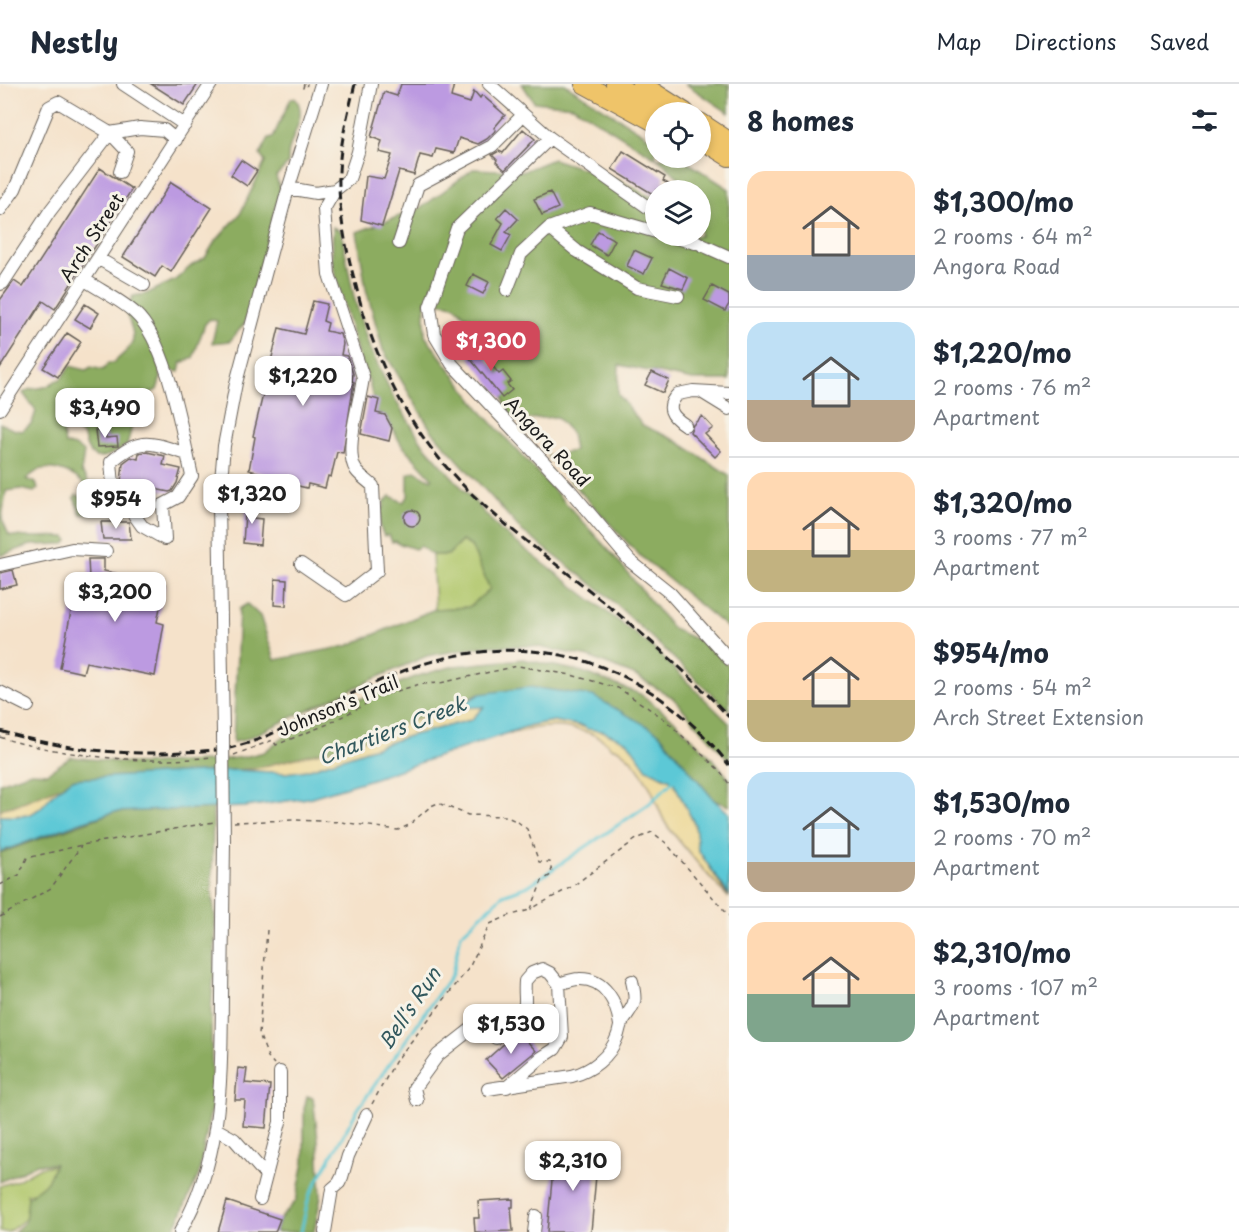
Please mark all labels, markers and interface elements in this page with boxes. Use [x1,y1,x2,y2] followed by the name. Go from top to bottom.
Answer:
[30,20,118,63] text: Nestly
[936,25,981,57] text: Map
[1014,25,1116,57] text: Directions
[1149,25,1209,57] text: Saved
[747,101,854,140] text: 8 homes
[645,102,711,246] map controls
[645,102,711,168] button: locate
[1188,104,1221,137] icon: filters
[645,180,711,246] button: layers
[933,182,1073,221] text: $1,300/mo
[52,187,130,287] street label: Arch Street
[795,195,867,267] icon: home
[933,221,1093,251] text: 2 rooms · 64 m²
[933,251,1061,281] text: Angora Road
[442,321,540,372] pin: $1,300
[456,325,526,355] text: $1,300
[933,333,1071,372] text: $1,220/mo
[795,346,867,418] icon: home
[254,356,352,407] pin: $1,220
[269,360,337,390] text: $1,220
[933,372,1091,402] text: 2 rooms · 76 m²
[56,388,154,439] pin: $3,490
[499,390,597,492] street label: Angora Road
[69,392,141,422] text: $3,490
[933,402,1040,432] text: Apartment
[203,474,301,525] pin: $1,320
[217,478,287,508] text: $1,320
[80,479,152,530] pin: $954
[91,483,141,513] text: $954
[933,483,1072,522] text: $1,320/mo
[795,496,867,568] icon: home
[933,522,1088,552] text: 3 rooms · 77 m²
[933,552,1040,582] text: Apartment
[66,572,164,623] pin: $3,200
[78,576,152,606] text: $3,200
[933,633,1049,672] text: $954/mo
[795,646,867,718] icon: home
[274,667,402,743] street label: Johnson's Trail
[933,672,1092,702] text: 2 rooms · 54 m²
[314,688,471,772] water label: Chartiers Creek
[933,702,1144,732] text: Arch Street Extension
[933,783,1070,822] text: $1,530/mo
[795,796,867,868] icon: home
[933,822,1091,852] text: 2 rooms · 70 m²
[933,852,1040,882] text: Apartment
[933,933,1071,972] text: $2,310/mo
[795,946,867,1018] icon: home
[370,960,448,1055] water label: Bell's Run
[933,972,1098,1002] text: 3 rooms · 107 m²
[933,1002,1040,1032] text: Apartment
[462,1004,560,1055] pin: $1,530
[477,1008,545,1038] text: $1,530
[524,1141,622,1192] pin: $2,310
[539,1145,607,1175] text: $2,310

